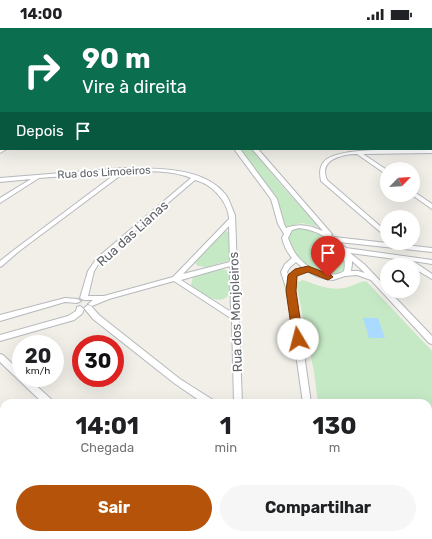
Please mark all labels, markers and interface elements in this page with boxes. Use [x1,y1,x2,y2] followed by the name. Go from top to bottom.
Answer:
[20,5,62,23] text: 14:00
[82,42,151,75] text: 90 m
[16,44,68,96] icon: right
[82,76,187,98] text: Vire à direita
[72,120,94,142] icon: arrive
[16,122,64,140] text: Depois
[380,162,420,202] north arrow
[380,162,420,298] map controls
[57,164,151,181] street label: Rua dos Limoeiros
[94,197,171,269] street label: Rua das Lianas
[380,210,420,250] button: sound
[311,236,345,277] pin
[317,242,339,264] icon: arrive
[226,251,245,373] street label: Rua dos Monjoleiros
[380,258,420,298] button: search
[277,318,319,360] position arrow
[72,335,124,387] speed limit sign: 30
[25,344,51,368] text: 20
[26,365,50,377] text: km/h
[75,412,139,440] text: 14:01
[220,412,232,440] text: 1
[312,412,357,440] text: 130
[80,440,134,455] text: Chegada
[214,440,237,455] text: min
[329,440,340,455] text: m
[16,485,212,531] button: Sair
[220,485,416,531] button: Compartilhar

